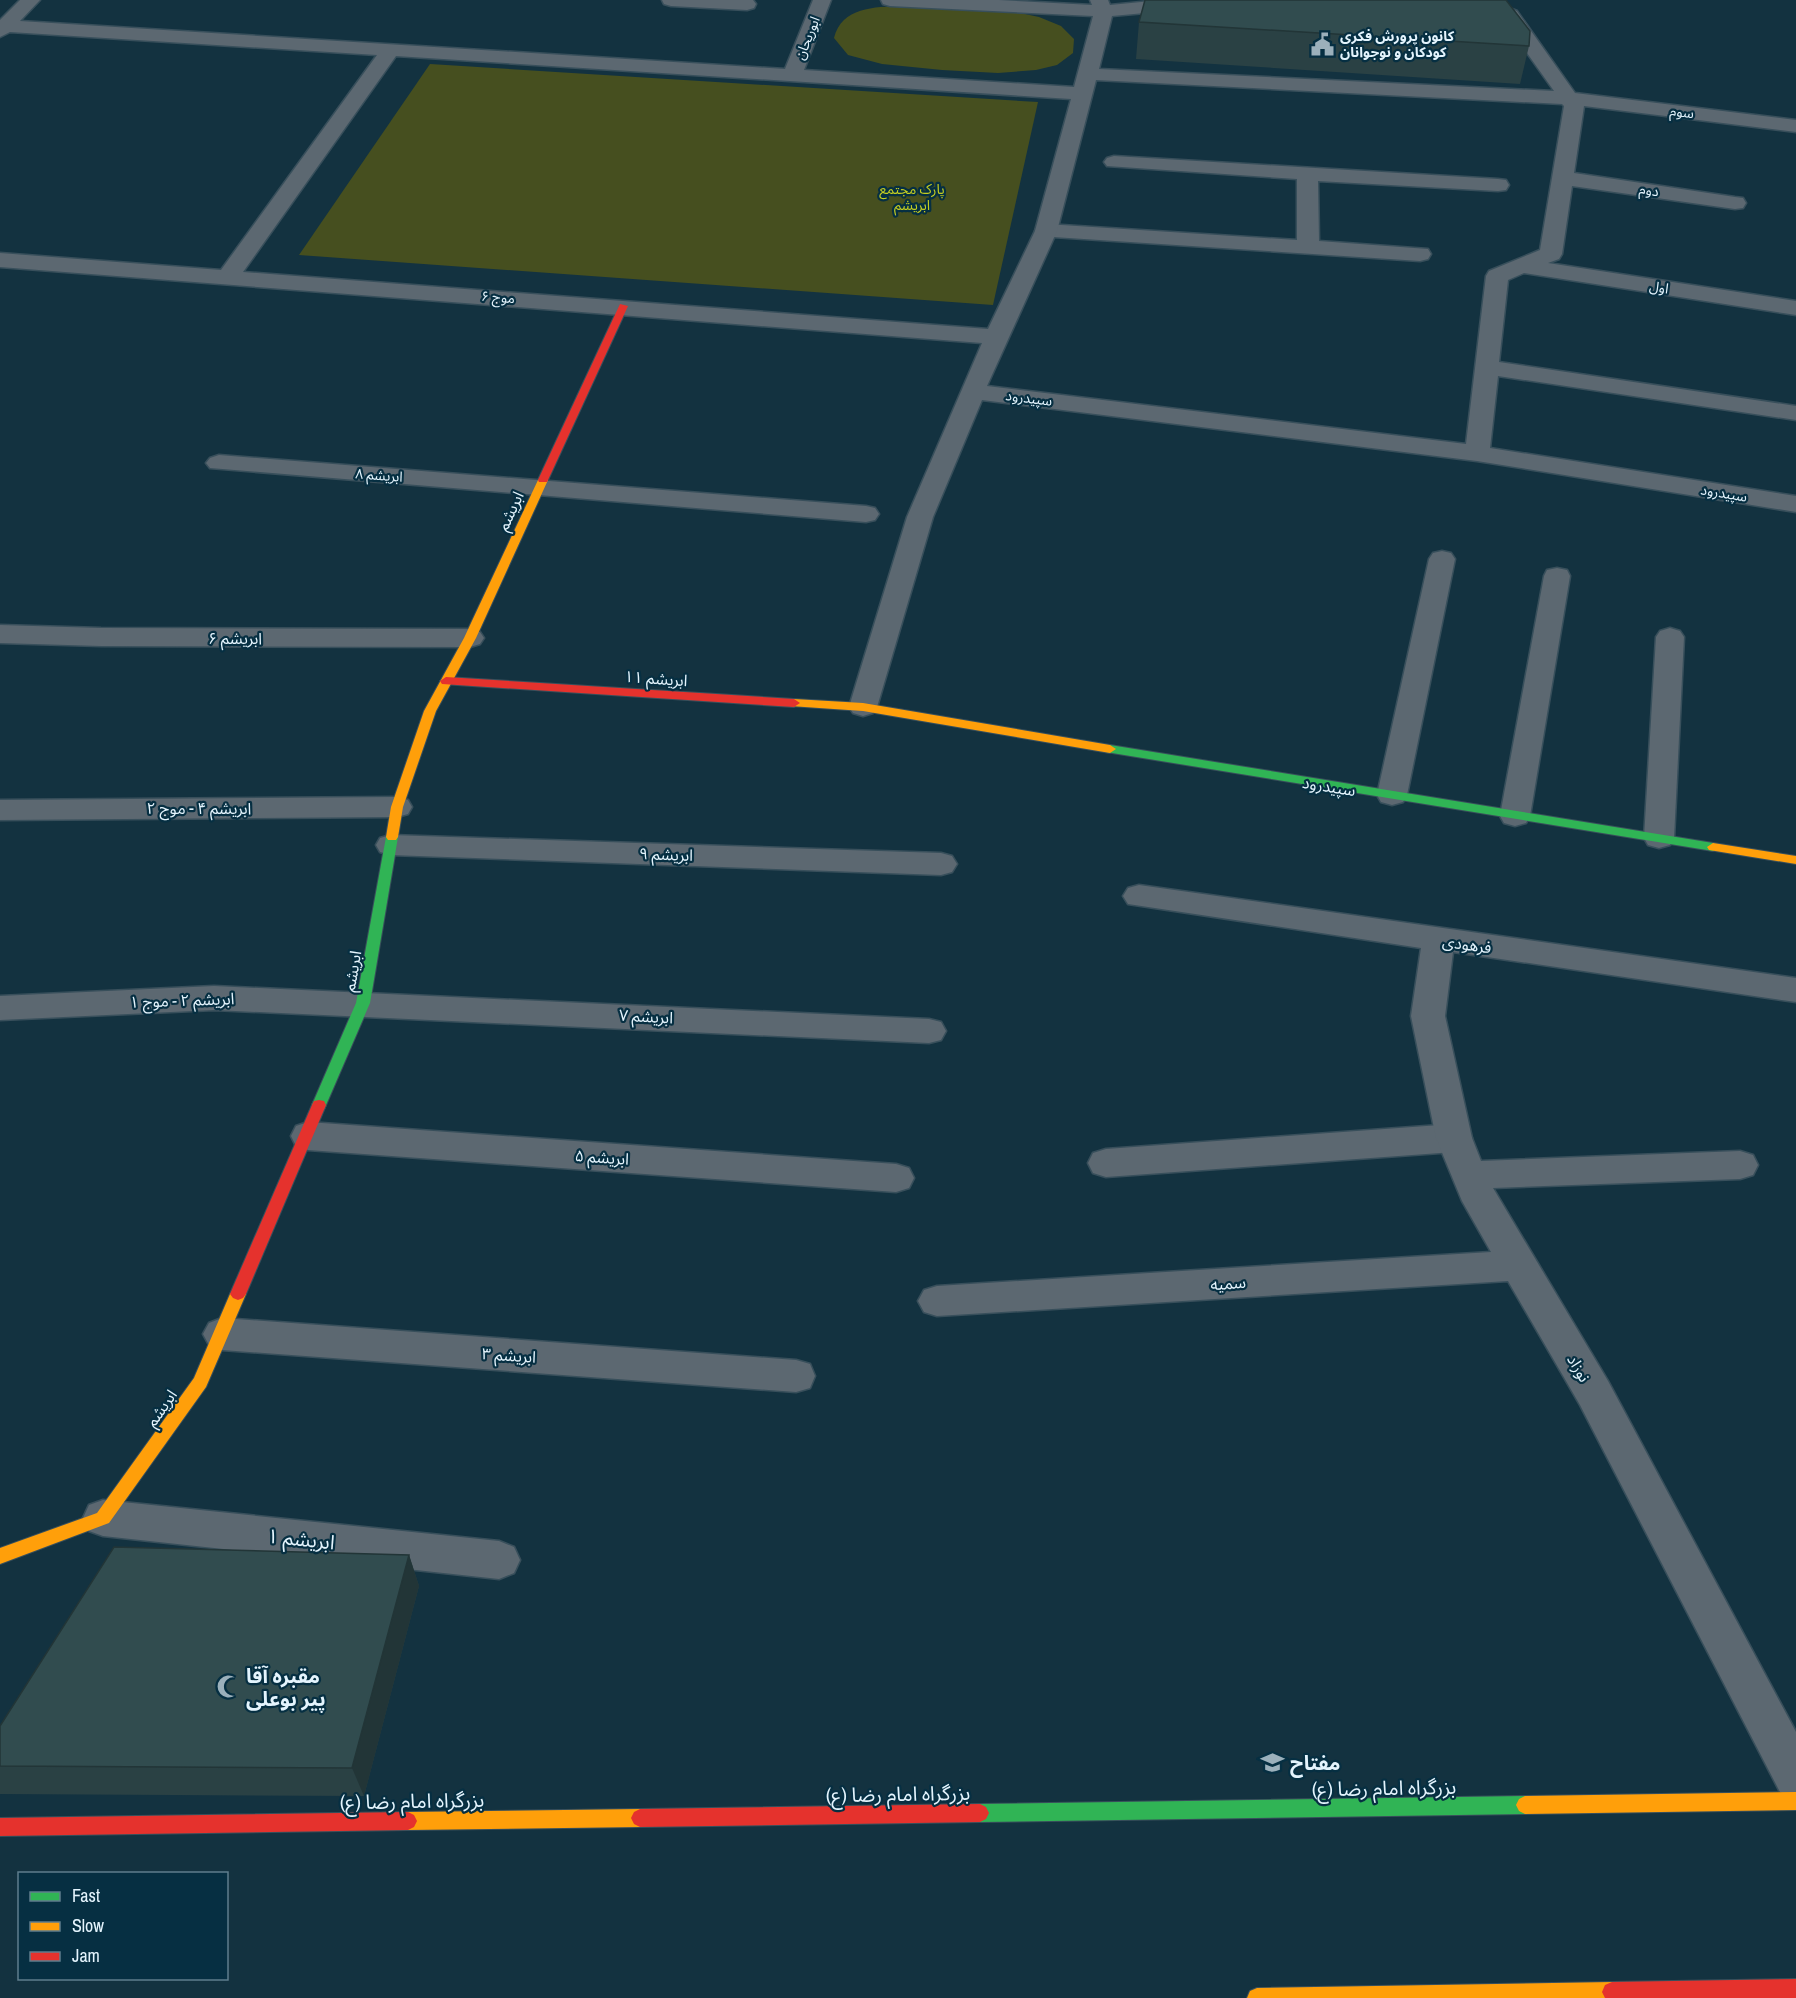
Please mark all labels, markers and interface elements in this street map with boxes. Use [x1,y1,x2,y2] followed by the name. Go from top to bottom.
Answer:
[790,14,824,62] street label: ابوریحان
[1340,27,1455,61] place label: کانون پرورش فکری کودکان و نوجوانان
[1309,31,1335,57] public building icon: کانون پرورش فکری کودکان و نوجوانان
[1669,102,1695,124] street label: سوم
[879,180,945,216] park label: پارک مجتمع ابریشم
[1638,180,1660,202] street label: دوم
[1648,277,1670,297] street label: اول
[480,287,516,309] street label: موج ۶
[1004,386,1053,411] street label: سپیدرود
[355,464,403,488] street label: ابریشم ۸
[1699,480,1749,507] street label: سپیدرود
[491,488,531,535] street label: ابریشم
[208,627,262,651] street label: ابریشم ۶
[624,665,688,693] street label: ابریشم ۱۱
[1301,771,1357,801] street label: سپیدرود
[147,797,251,821] street label: ابریشم ۴ - موج ۲
[638,842,693,868] street label: ابریشم ۹
[1441,930,1493,958] street label: فرهودی
[338,949,368,994] street label: ابریشم
[129,987,235,1015] street label: ابریشم ۲ - موج ۱
[618,1004,674,1030] street label: ابریشم ۷
[574,1144,630,1172] street label: ابریشم ۵
[1210,1271,1246,1295] street label: سمیه
[481,1342,537,1370] street label: ابریشم ۳
[1562,1350,1596,1386] street label: نوزاد
[140,1385,184,1432] street label: ابریشم
[266,1522,336,1557] street label: ابریشم ۱
[246,1662,326,1713] place label: مقبره آقا پیر بوعلی
[215,1674,241,1700] mosque icon: مقبره آقا پیر بوعلی
[1290,1749,1341,1778] place label: مفتاح
[1259,1750,1285,1776] school or university icon: مفتاح
[1312,1773,1456,1804] street label: بزرگراه امام رضا (ع)
[826,1779,970,1810] street label: بزرگراه امام رضا (ع)
[340,1786,484,1817] street label: بزرگراه امام رضا (ع)
[18,1872,228,1980] legend
[72,1883,100,1908] text: Fast
[72,1913,104,1938] text: Slow
[72,1943,100,1968] text: Jam

